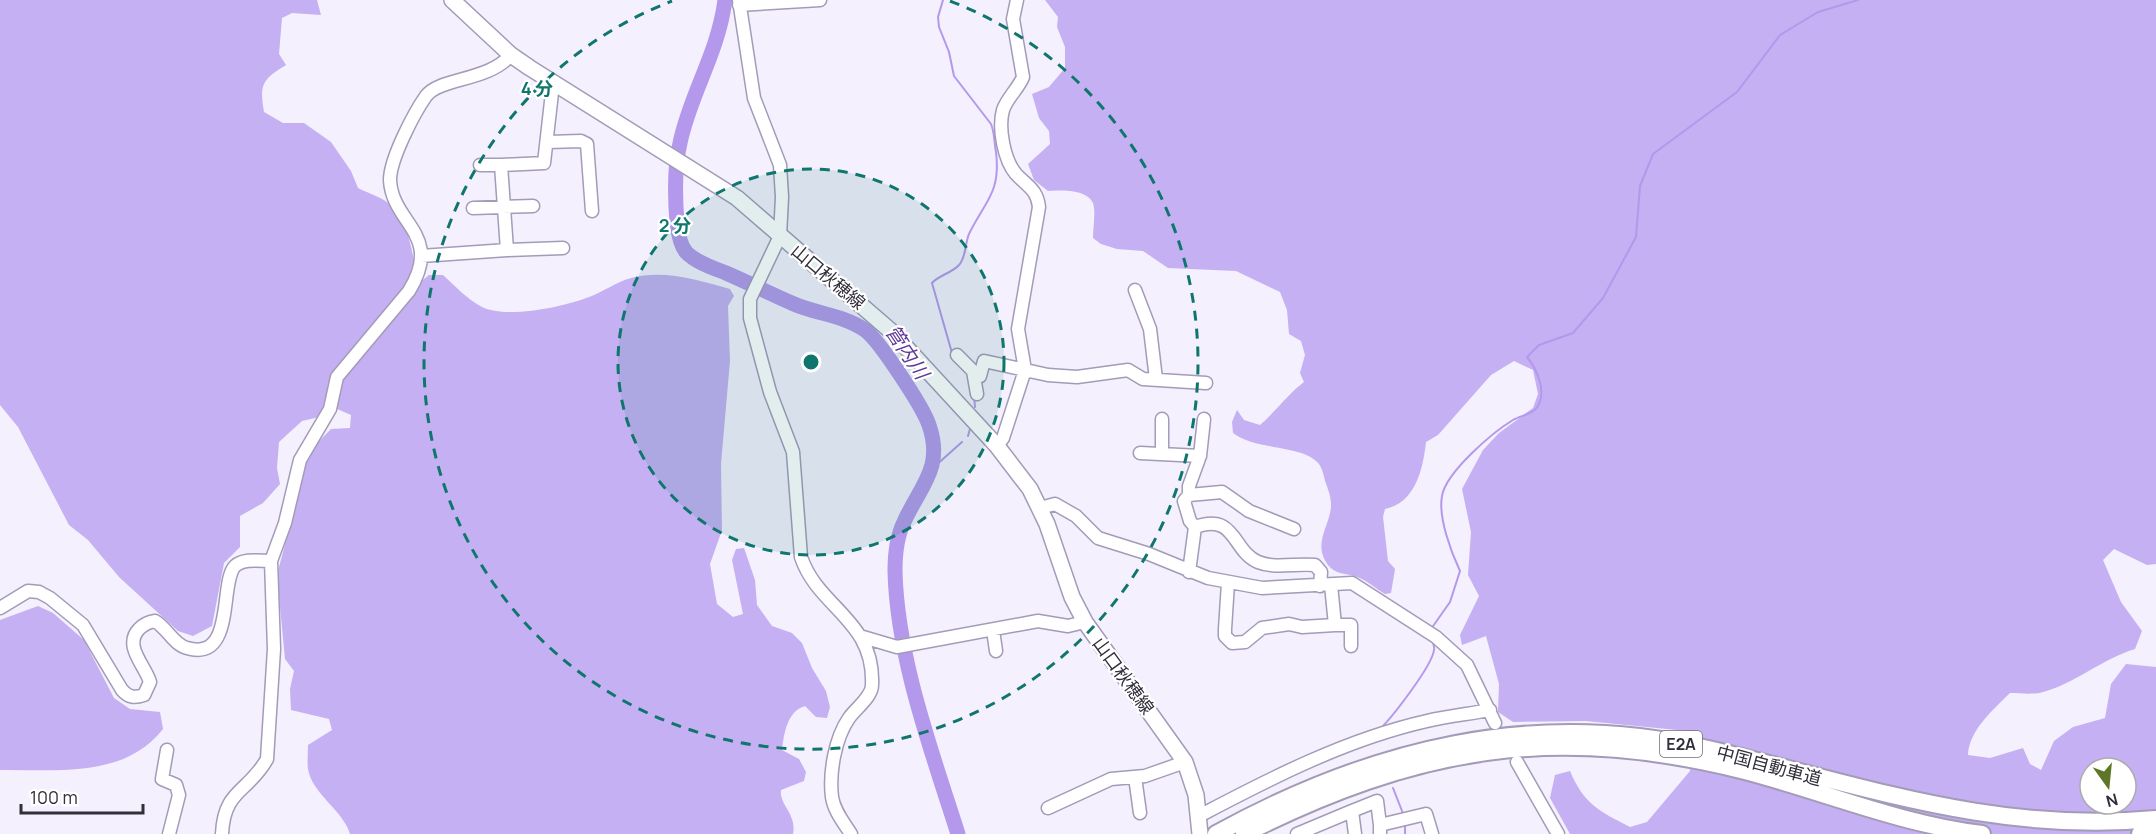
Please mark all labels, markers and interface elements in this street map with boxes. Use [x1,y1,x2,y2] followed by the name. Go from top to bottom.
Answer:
[521,76,553,100] text: 4 分
[659,213,691,237] text: 2 分
[786,238,871,314] street label: 山口秋穂線
[879,319,937,386] water label: 管内川
[801,352,821,372] centre of rings
[1088,632,1160,719] street label: 山口秋穂線
[1660,731,1702,757] road number: E2A
[1714,739,1825,791] street label: 中国自動車道
[2078,756,2138,816] north arrow
[21,777,142,815] scale bar
[30,785,78,809] text: 100 m
[2103,788,2120,813] text: N

